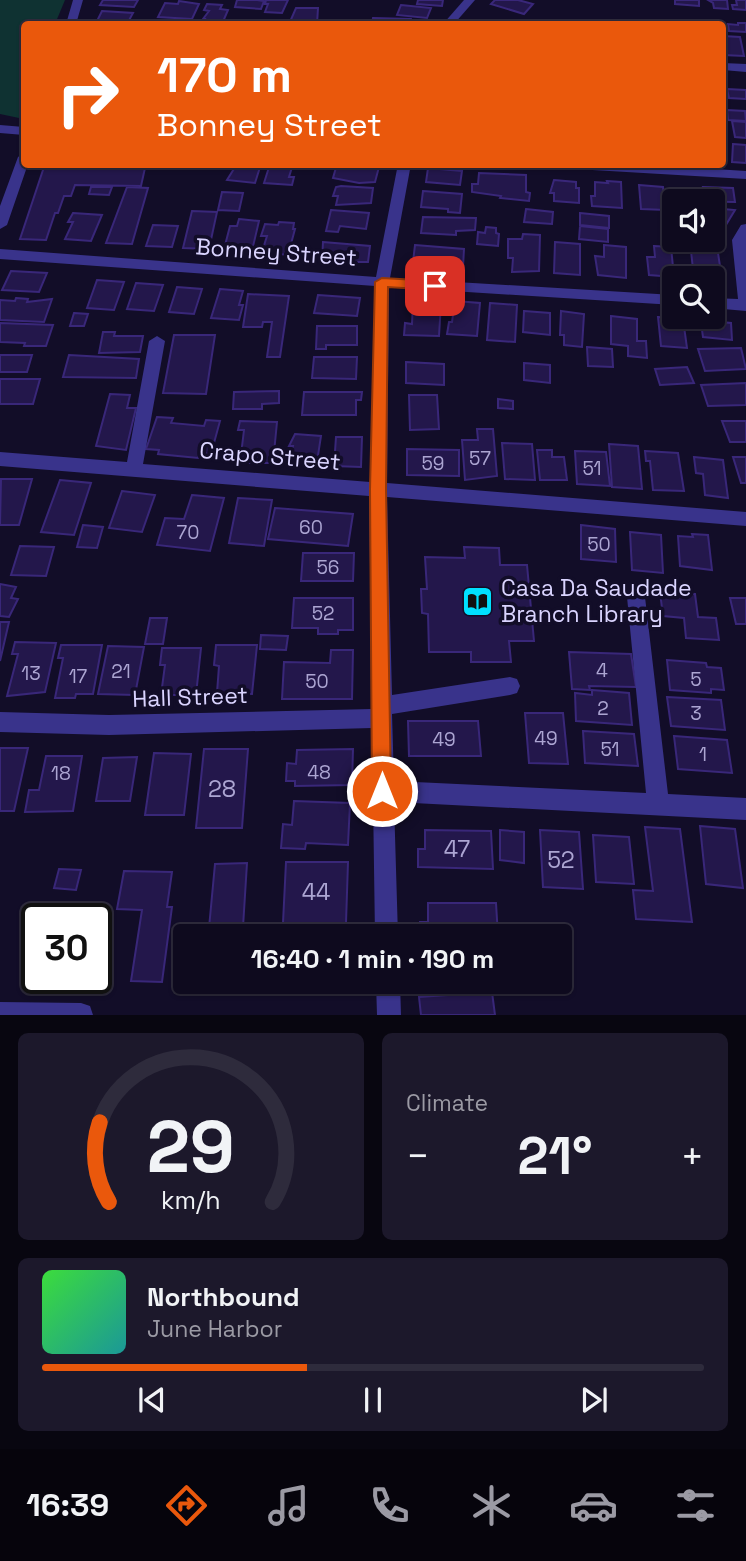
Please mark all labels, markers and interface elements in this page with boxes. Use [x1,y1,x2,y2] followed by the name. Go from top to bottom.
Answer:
[157,44,292,106] text: 170 m
[42,49,133,140] icon: right
[157,105,382,145] text: Bonney Street
[662,189,725,329] map controls
[662,189,725,252] button: sound
[194,231,358,273] street label: Bonney Street
[405,256,465,316] pin
[662,266,725,329] button: search
[416,267,454,305] icon: arrive
[198,435,342,477] street label: Crapo Street
[469,446,491,471] house number: 57
[421,451,445,476] house number: 59
[582,456,602,481] house number: 51
[299,515,323,540] house number: 60
[177,520,199,545] house number: 70
[587,532,611,557] house number: 50
[316,555,340,580] house number: 56
[501,573,692,629] place label: Casa Da Saudade Branch Library
[461,584,495,618] library icon: Casa Da Saudade Branch Library
[312,601,334,626] house number: 52
[596,658,608,683] house number: 4
[111,659,131,684] house number: 21
[21,661,41,686] house number: 13
[69,664,88,689] house number: 17
[690,667,702,692] house number: 5
[305,669,329,694] house number: 50
[132,680,248,714] street label: Hall Street
[597,696,609,721] house number: 2
[690,701,702,726] house number: 3
[534,726,558,751] house number: 49
[432,727,456,752] house number: 49
[600,737,620,762] house number: 51
[699,742,707,767] house number: 1
[345,754,419,828] position arrow
[307,760,331,785] house number: 48
[51,761,71,786] house number: 18
[208,774,236,804] house number: 28
[444,834,470,864] house number: 47
[547,845,575,875] house number: 52
[302,877,330,907] house number: 44
[21,903,112,994] speed limit sign: 30
[251,942,494,976] text: 16:40 · 1 min · 190 m
[406,1088,488,1118] text: Climate
[147,1101,235,1194] text: 29
[518,1123,592,1189] text: 21°
[406,1132,430,1180] text: −
[680,1132,704,1180] text: +
[161,1184,221,1216] text: km/h
[147,1280,300,1314] text: Northbound
[147,1314,282,1344] text: June Harbor
[133,1381,171,1419] icon: previous
[354,1381,392,1419] icon: pause
[575,1381,613,1419] icon: next
[162,1481,211,1530] icon: directions
[264,1481,313,1530] icon: music
[365,1481,414,1530] icon: phone
[467,1481,516,1530] icon: climate
[569,1481,618,1530] icon: car
[671,1481,720,1530] icon: filters
[26,1485,109,1525] text: 16:39

